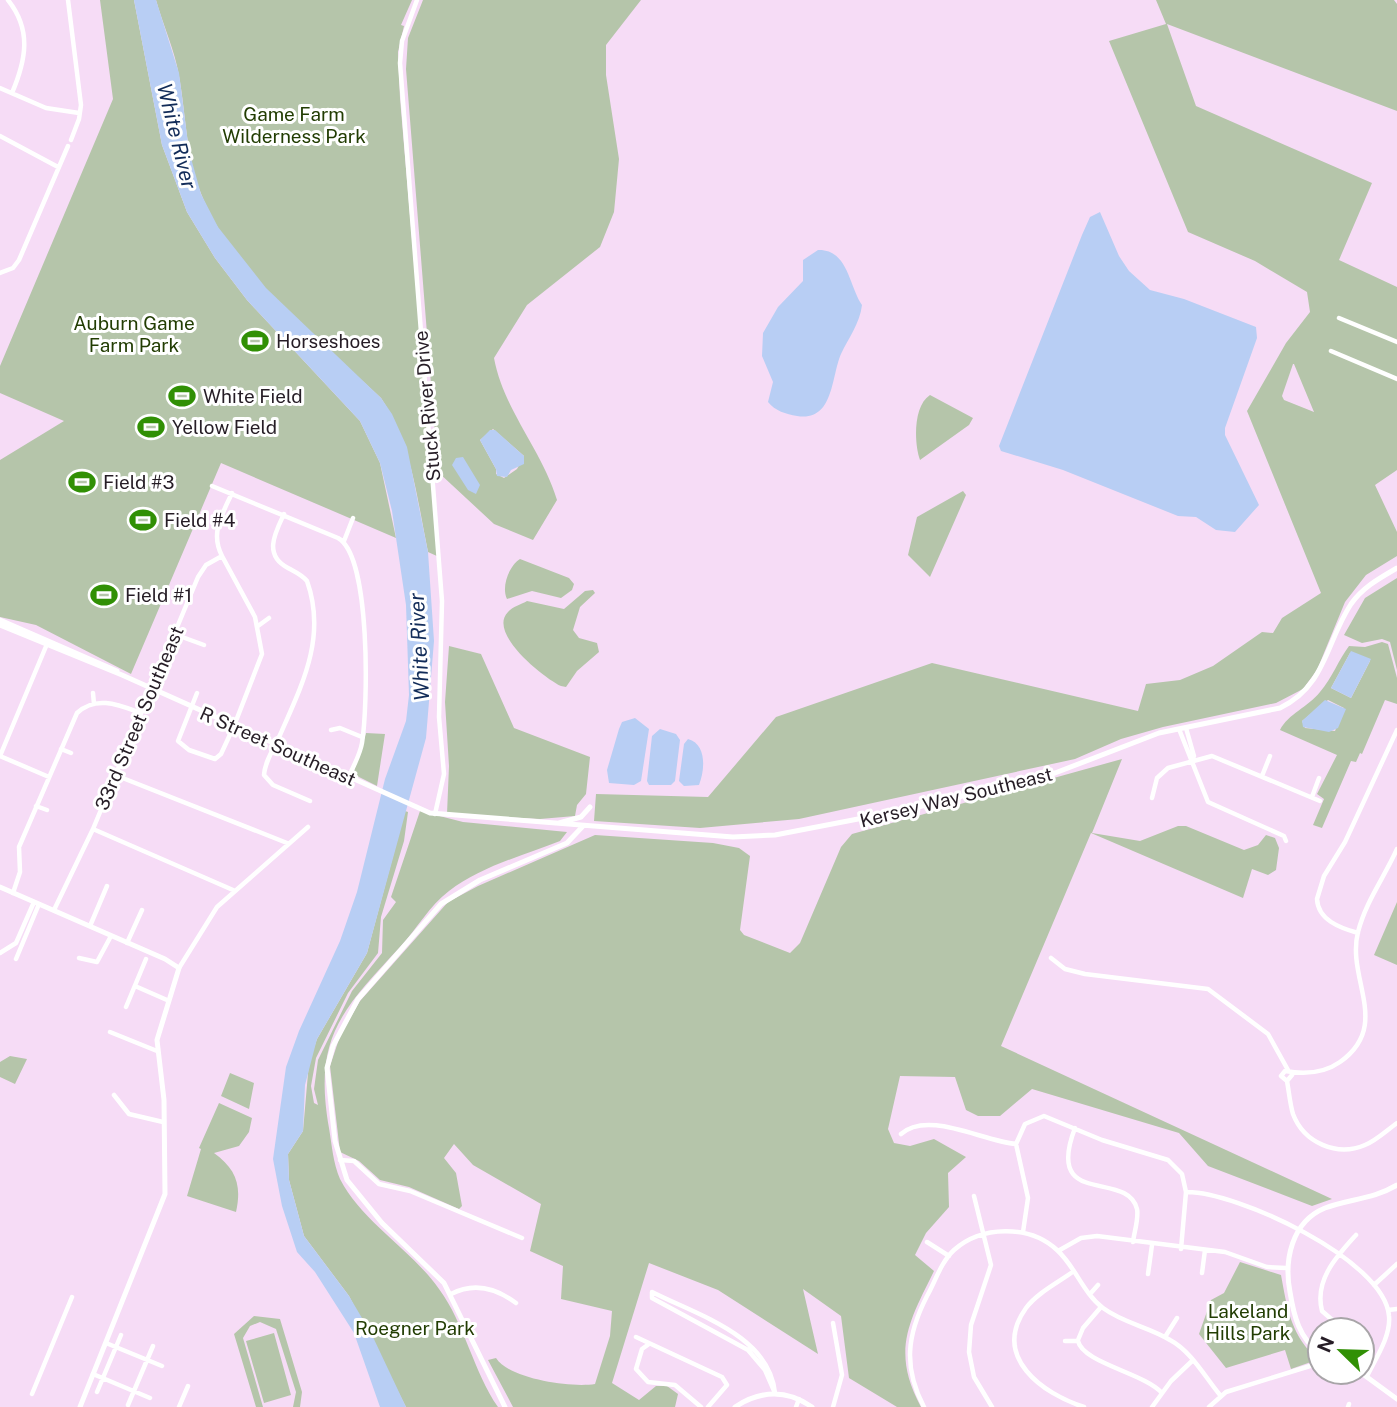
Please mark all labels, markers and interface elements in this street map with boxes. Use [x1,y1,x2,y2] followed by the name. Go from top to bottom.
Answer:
[152,81,202,192] water label: White River
[222,103,366,147] park label: Game Farm Wilderness Park
[73,312,195,356] park label: Auburn Game Farm Park
[240,326,270,356] sports icon: Horseshoes
[276,330,380,352] place label: Horseshoes
[409,330,445,482] street label: Stuck River Drive
[167,381,197,411] sports icon: White Field
[203,385,303,407] place label: White Field
[136,412,166,442] sports icon: Yellow Field
[172,416,277,438] place label: Yellow Field
[67,467,97,497] sports icon: Field #3
[103,471,174,493] place label: Field #3
[128,505,158,535] sports icon: Field #4
[164,509,235,531] place label: Field #4
[89,580,119,610] sports icon: Field #1
[125,584,192,606] place label: Field #1
[404,591,434,702] water label: White River
[90,623,188,813] street label: 33rd Street Southeast
[197,702,359,790] street label: R Street Southeast
[857,762,1055,832] street label: Kersey Way Southeast
[1205,1300,1291,1344] park label: Lakeland Hills Park
[1306,1316,1376,1386] north arrow
[355,1317,475,1339] park label: Roegner Park
[1312,1333,1338,1355] text: N

